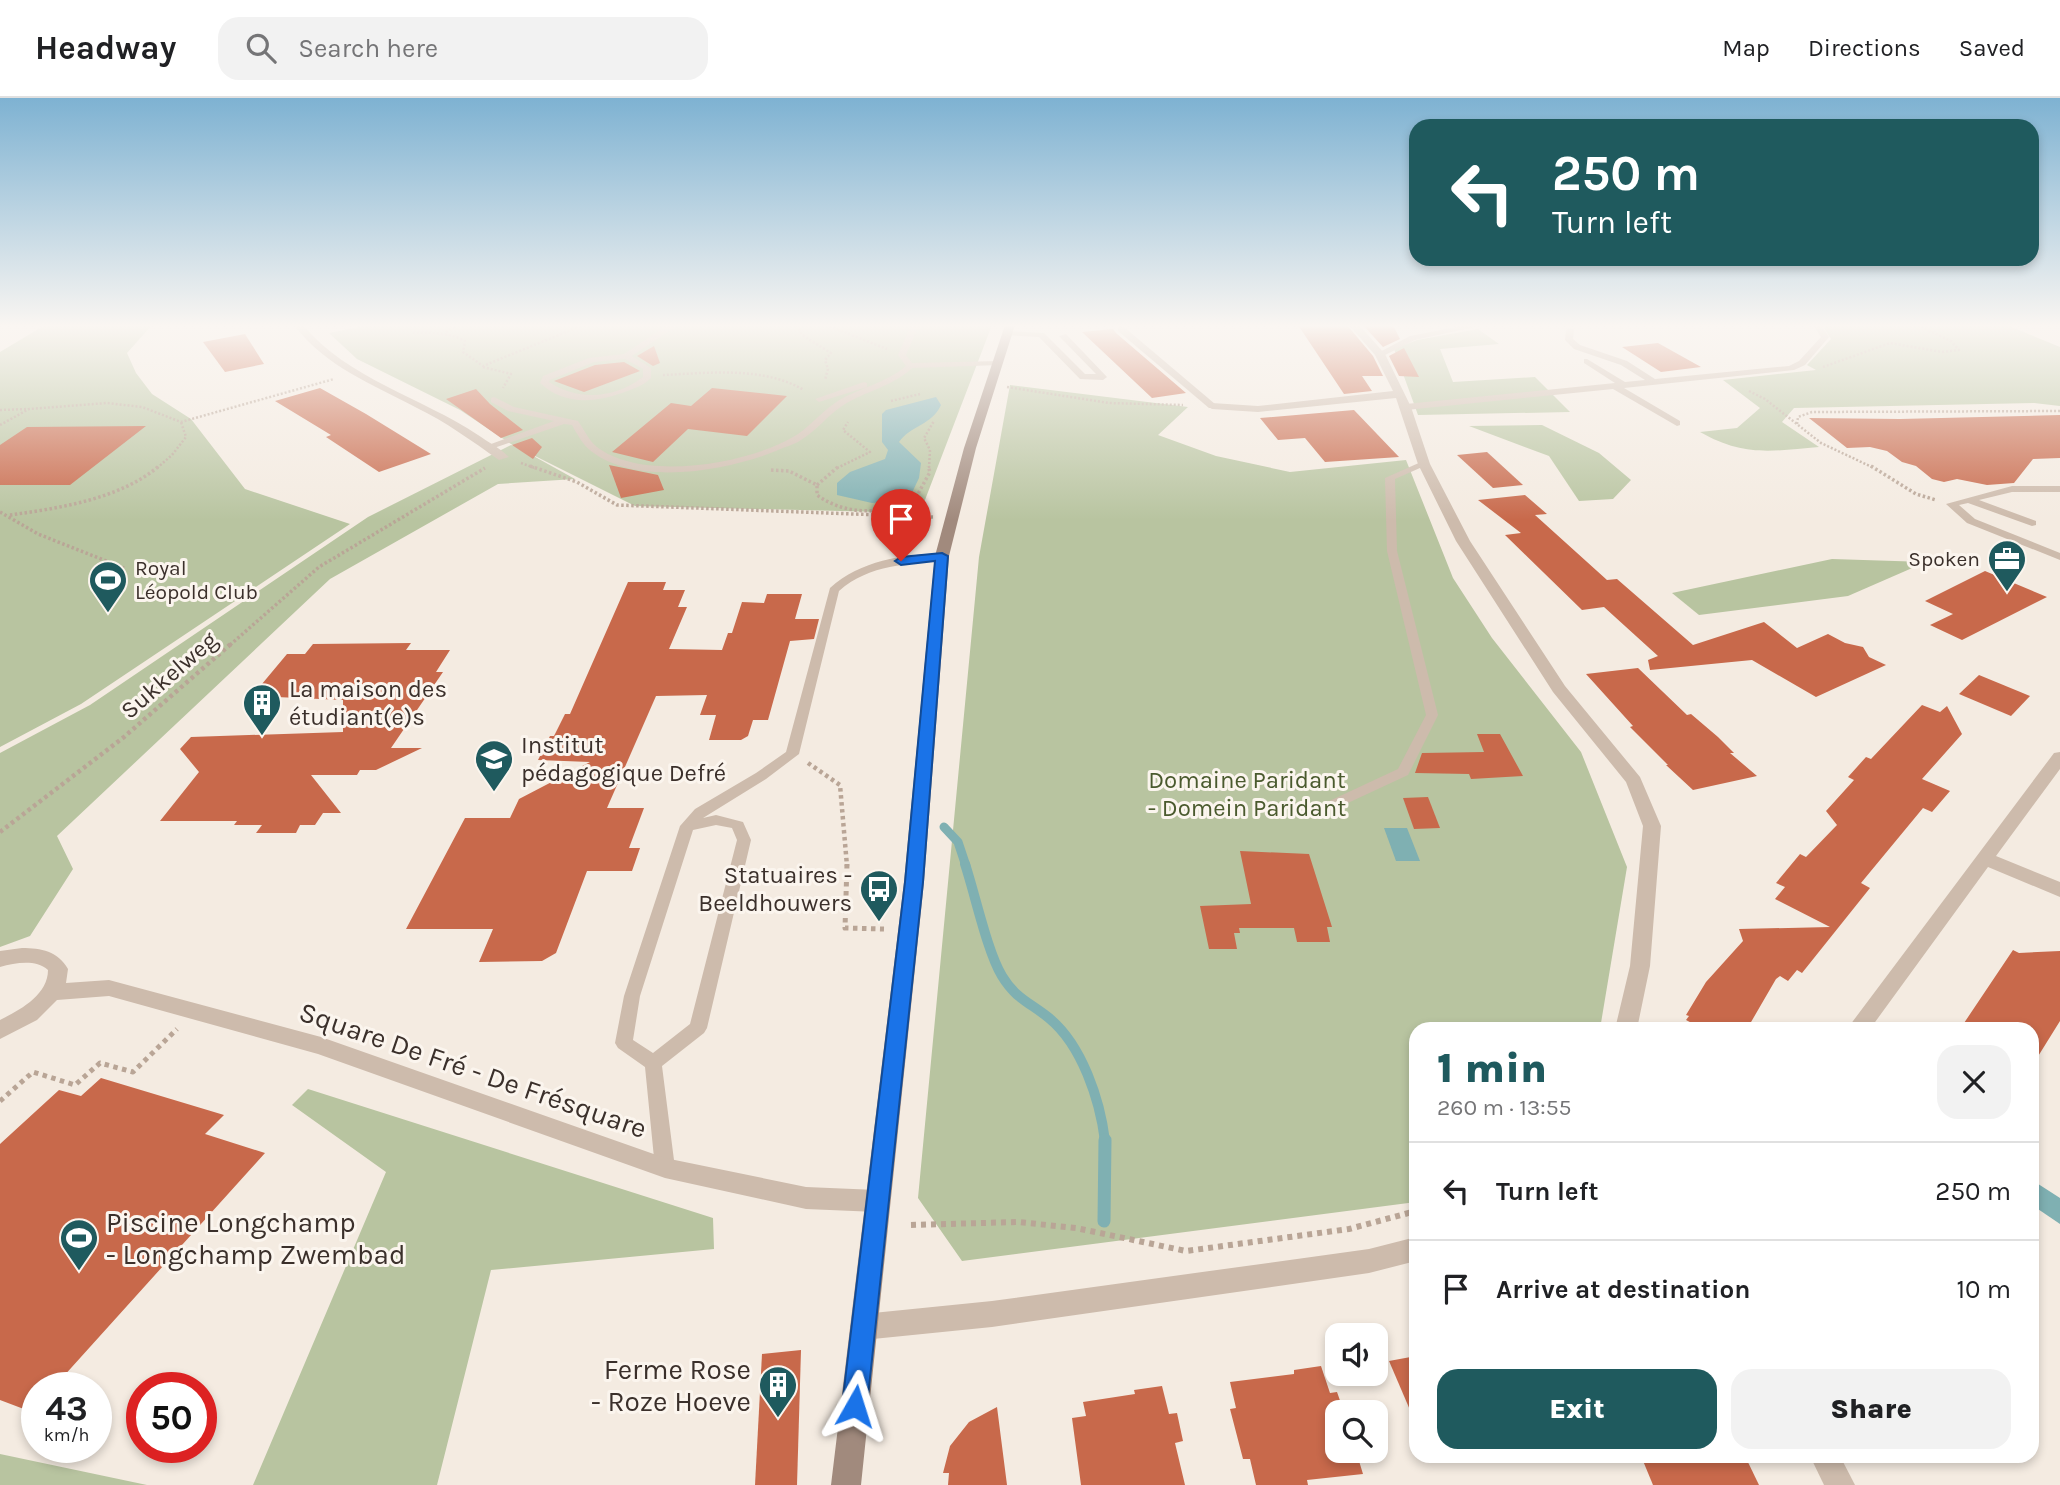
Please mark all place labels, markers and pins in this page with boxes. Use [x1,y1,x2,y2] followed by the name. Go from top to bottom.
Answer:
[871,489,931,561] pin
[1986,538,2028,593] office icon: Spoken
[1908,547,1980,571] place label: Spoken
[135,556,258,604] place label: Royal Léopold Club
[87,559,129,614] sports icon: Royal Léopold Club
[289,675,447,731] place label: La maison des étudiant(e)s
[241,682,283,737] building icon: La maison des étudiant(e)s
[521,731,726,787] place label: Institut pédagogique Defré
[473,738,515,793] school or university icon: Institut pédagogique Defré
[698,861,852,917] place label: Statuaires - Beeldhouwers
[858,868,900,923] bus stop icon: Statuaires - Beeldhouwers
[106,1206,405,1271] place label: Piscine Longchamp - Longchamp Zwembad
[58,1217,100,1272] sports icon: Piscine Longchamp - Longchamp Zwembad
[591,1353,751,1418] place label: Ferme Rose - Roze Hoeve
[757,1364,799,1419] building icon: Ferme Rose - Roze Hoeve

